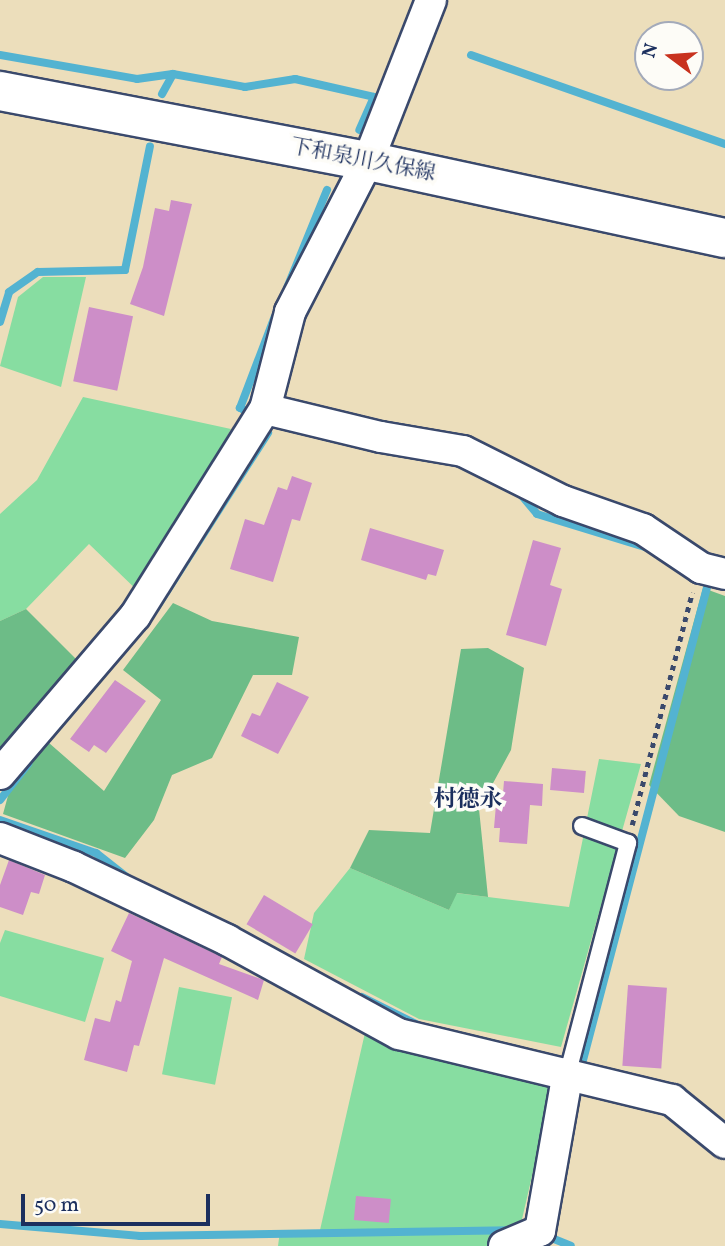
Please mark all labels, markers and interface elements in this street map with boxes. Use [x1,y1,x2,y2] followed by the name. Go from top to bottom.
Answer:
[634,21,704,91] north arrow
[636,41,665,61] text: N
[288,135,438,187] street label: 下和泉川久保線
[434,786,502,814] district label: 村徳永
[24,1180,214,1224] scale bar
[34,1191,79,1220] text: 50 m

